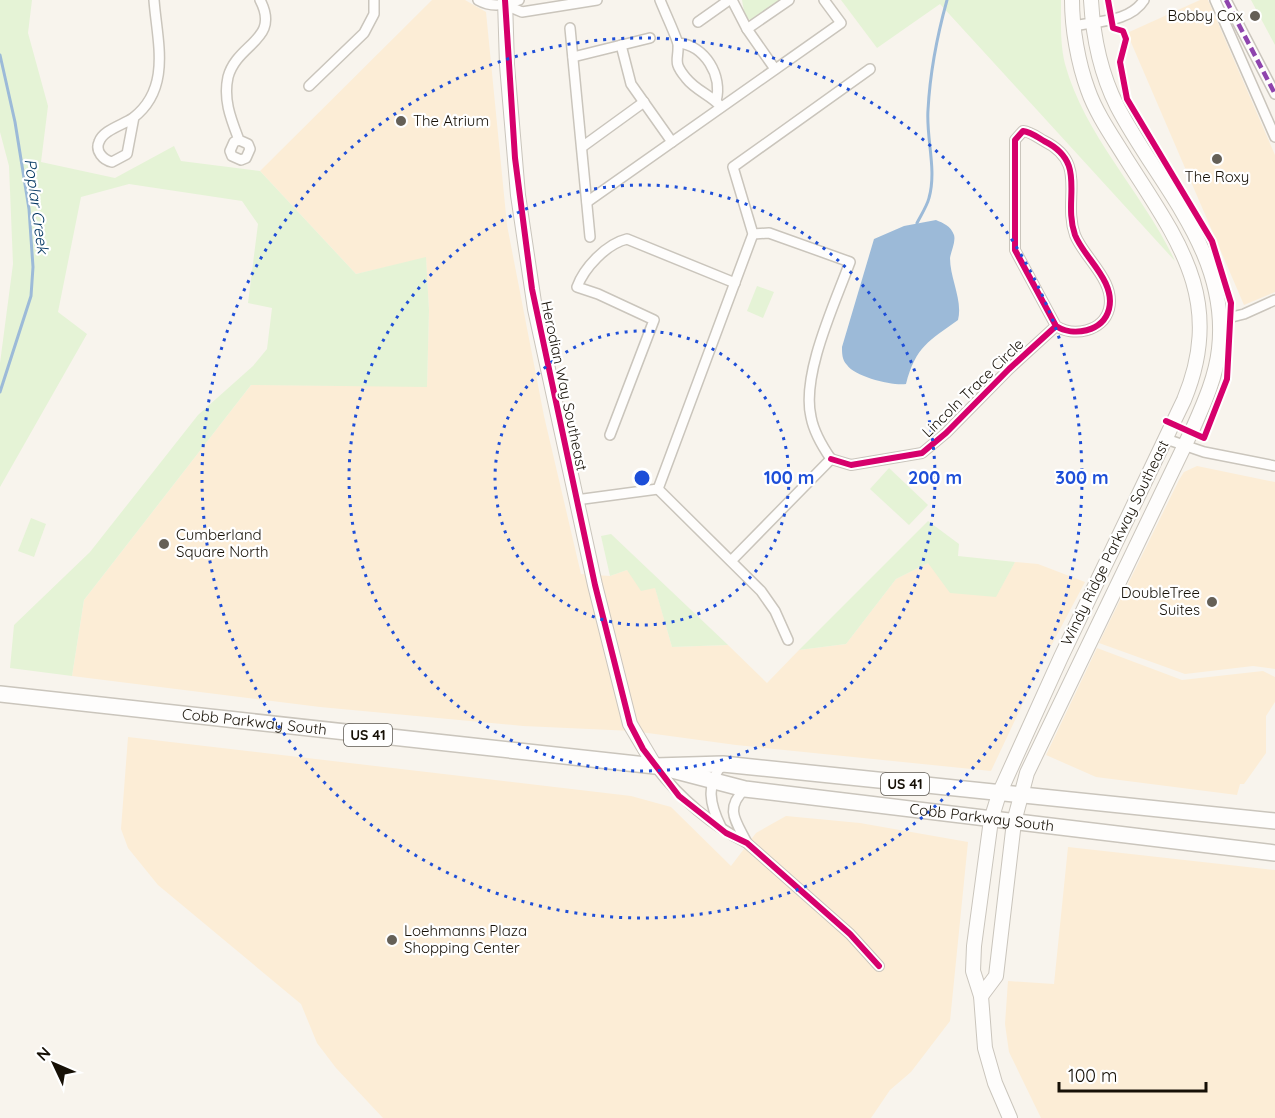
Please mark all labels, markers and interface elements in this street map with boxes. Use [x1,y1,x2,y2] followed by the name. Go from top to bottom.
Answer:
[1167,6,1243,25] place label: Bobby Cox
[1248,9,1262,23] marker: Bobby Cox
[413,111,489,130] place label: The Atrium
[394,114,408,128] marker: The Atrium
[1210,152,1224,166] marker: The Roxy
[20,157,54,256] water label: Poplar Creek
[1185,167,1249,186] place label: The Roxy
[537,299,592,473] street label: Herodian Way Southeast
[918,334,1027,441] street label: Lincoln Trace Circle
[1056,437,1173,649] street label: Windy Ridge Parkway Southeast
[764,466,814,489] text: 100 m
[908,466,962,489] text: 200 m
[1055,466,1109,489] text: 300 m
[632,468,652,488] centre of rings
[176,525,269,561] place label: Cumberland Square North
[157,537,171,551] marker: Cumberland Square North
[1121,583,1200,619] place label: DoubleTree Suites
[1205,595,1219,609] marker: DoubleTree Suites
[181,704,328,739] street label: Cobb Parkway South
[344,724,392,746] road number: US 41
[881,773,929,795] road number: US 41
[908,799,1055,835] street label: Cobb Parkway South
[404,921,527,957] place label: Loehmanns Plaza Shopping Center
[385,933,399,947] marker: Loehmanns Plaza Shopping Center
[24,1034,84,1094] north arrow
[32,1042,54,1065] text: N
[1059,1055,1206,1093] scale bar
[1068,1064,1117,1087] text: 100 m

